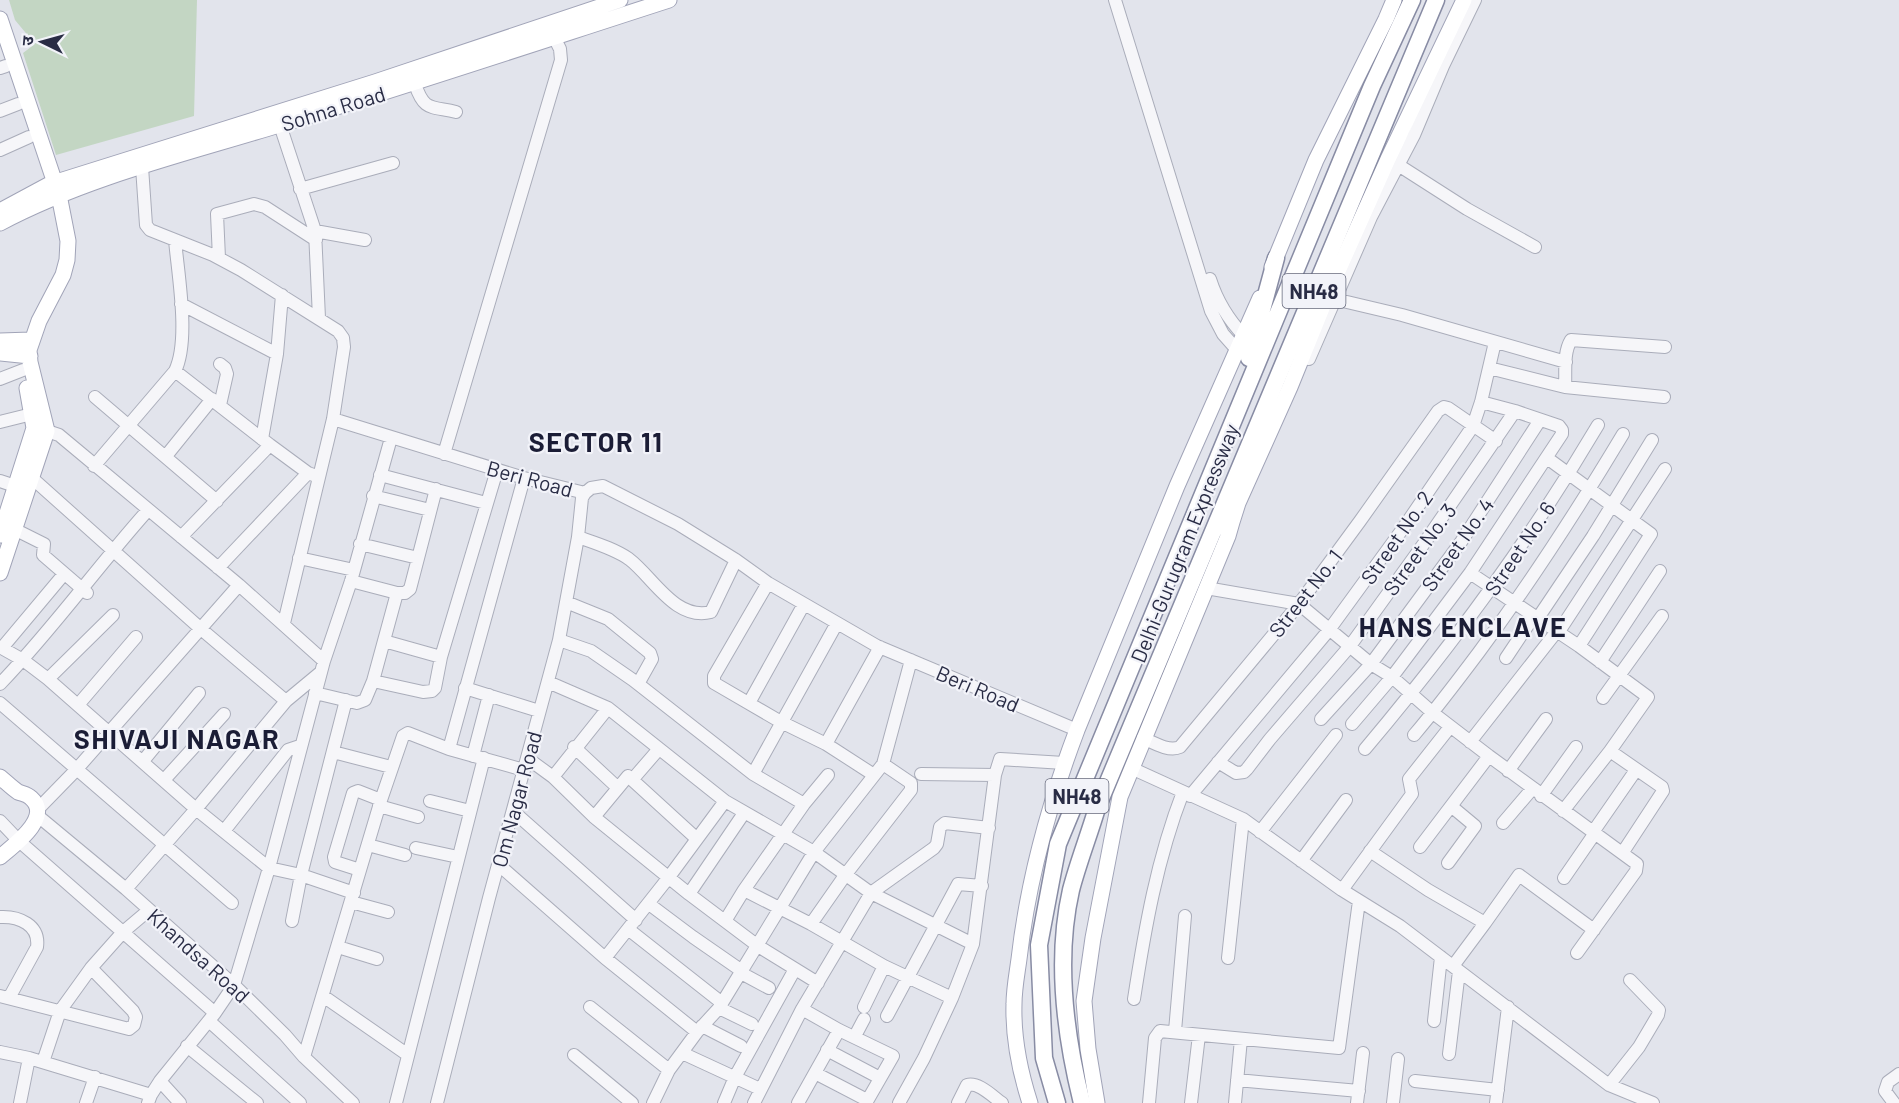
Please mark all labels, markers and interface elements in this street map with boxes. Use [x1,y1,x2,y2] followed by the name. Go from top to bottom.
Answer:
[12,12,72,72] north arrow
[17,35,36,46] text: उ
[278,80,388,136] street label: Sohna Road
[1282,274,1346,308] road number: NH48
[1125,420,1244,666] street label: Delhi-Gurugram Expressway
[529,425,663,457] district label: SECTOR 11
[484,455,576,501] street label: Beri Road
[1355,485,1437,589] street label: Street No. 2
[1416,492,1498,596] street label: Street No. 4
[1478,496,1560,600] street label: Street No. 6
[1377,498,1461,600] street label: Street No. 3
[1263,544,1347,642] street label: Street No. 1
[1359,610,1567,642] district label: HANS ENCLAVE
[933,659,1023,717] street label: Beri Road
[74,722,280,754] district label: SHIVAJI NAGAR
[486,728,546,870] street label: Om Nagar Road
[1046,779,1108,813] road number: NH48
[143,903,255,1007] street label: Khandsa Road

